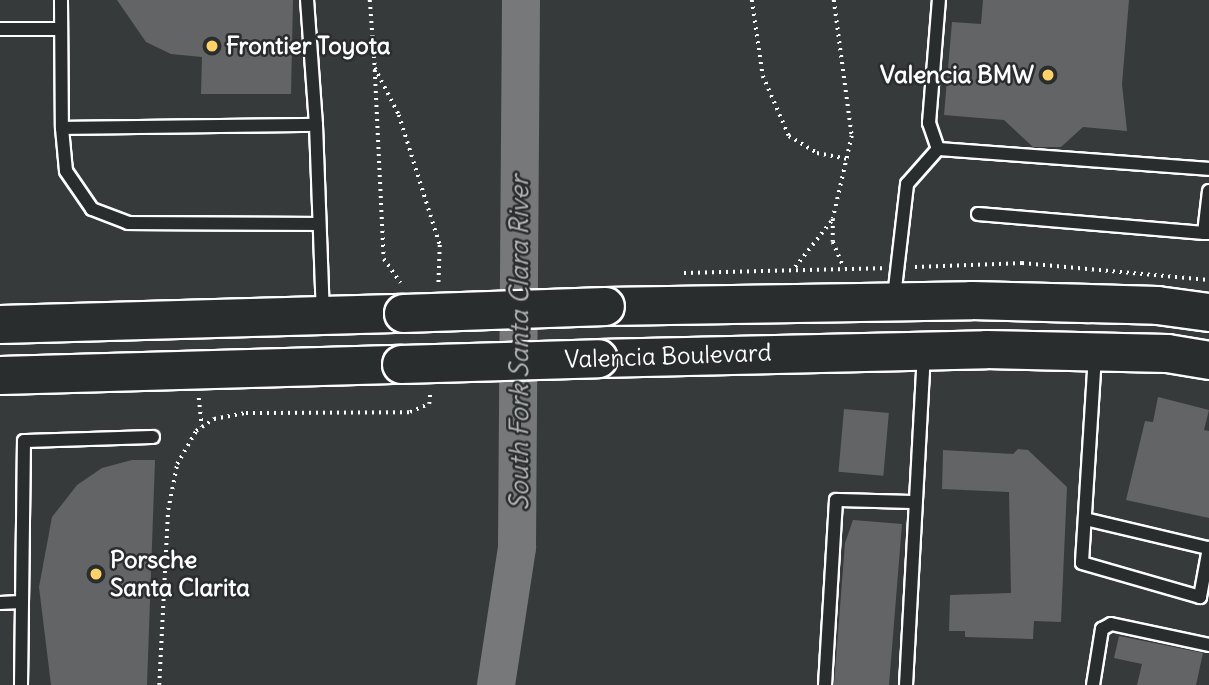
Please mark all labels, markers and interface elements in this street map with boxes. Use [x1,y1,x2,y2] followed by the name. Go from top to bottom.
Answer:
[226,32,390,60] place label: Frontier Toyota
[204,38,220,54] marker: Frontier Toyota
[880,61,1034,89] place label: Valencia BMW
[1040,67,1056,83] marker: Valencia BMW
[503,175,535,511] water label: South Fork Santa Clara River
[564,338,772,374] street label: Valencia Boulevard
[110,546,250,602] place label: Porsche Santa Clarita
[88,566,104,582] marker: Porsche Santa Clarita

